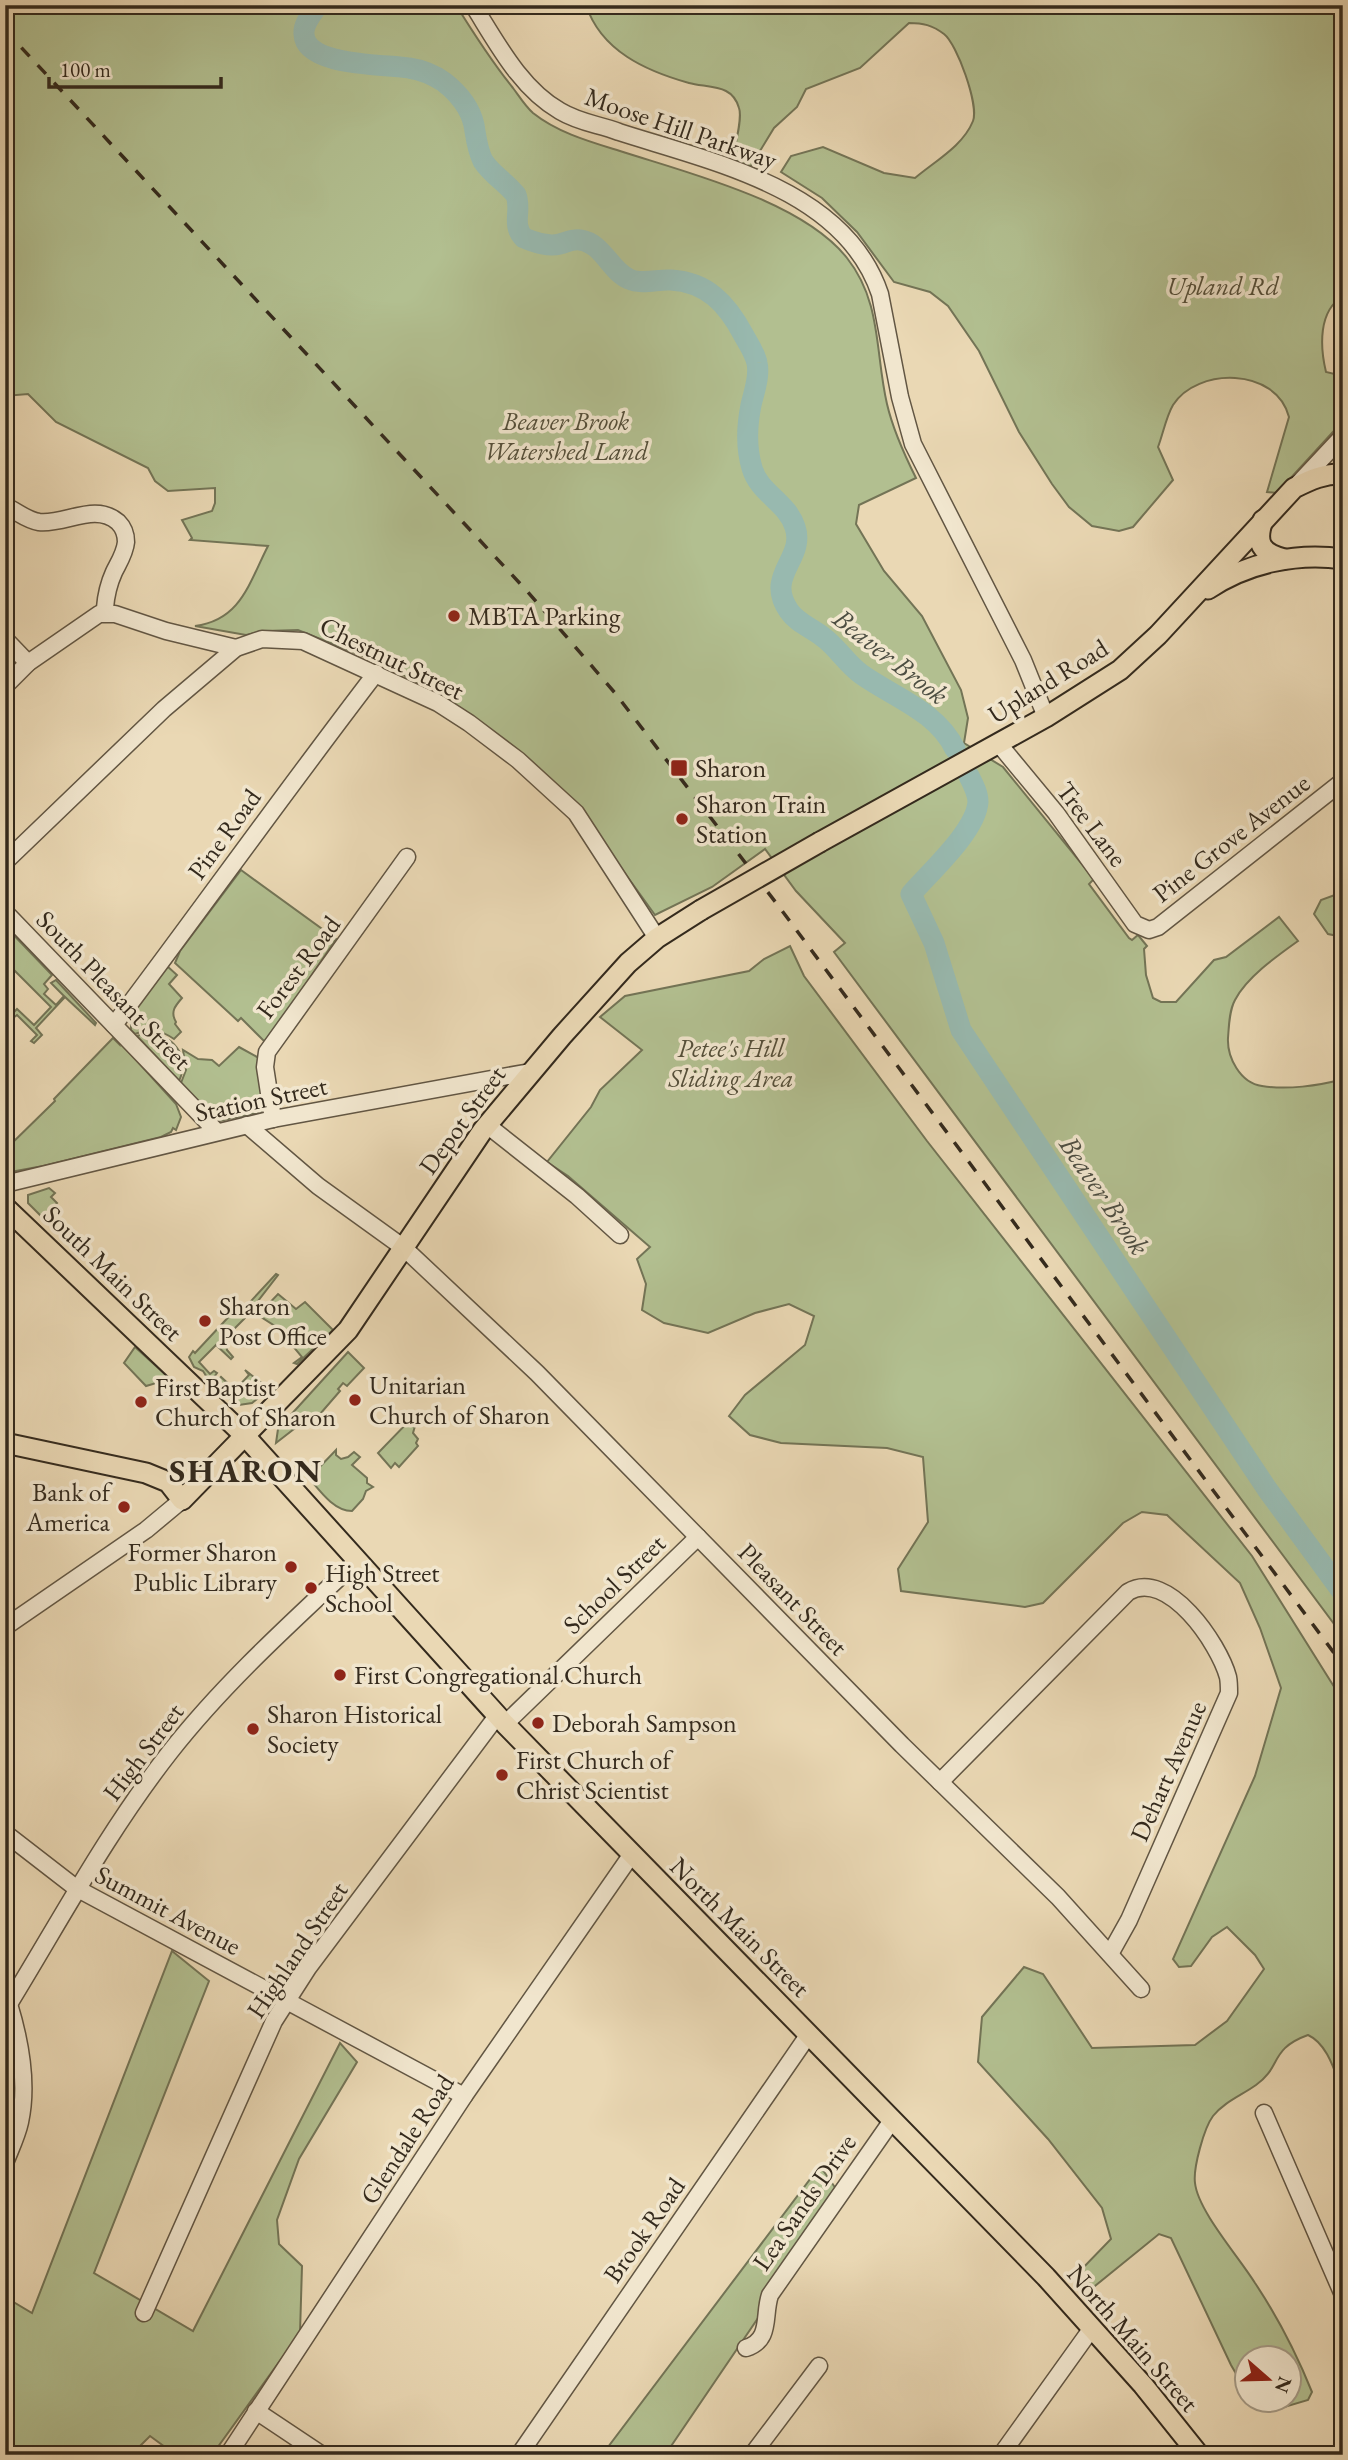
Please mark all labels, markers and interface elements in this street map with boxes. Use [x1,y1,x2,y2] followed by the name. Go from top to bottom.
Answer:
[49,46,220,90] scale bar
[60,56,111,83] text: 100 m
[581,79,782,177] street label: Moose Hill Parkway
[1167,269,1280,303] park label: Upland Rd
[484,404,649,468] park label: Beaver Brook Watershed Land
[468,599,621,633] place label: MBTA Parking
[825,599,956,712] water label: Beaver Brook
[314,608,470,708] street label: Chestnut Street
[446,608,462,624] marker: MBTA Parking
[982,630,1115,731] street label: Upland Road
[695,751,766,785] place label: Sharon
[669,758,689,778] marker: Sharon
[1145,766,1317,910] street label: Pine Grove Avenue
[1049,775,1135,873] street label: Tree Lane
[180,781,269,886] street label: Pine Road
[696,787,827,851] place label: Sharon Train Station
[674,811,690,827] marker: Sharon Train Station
[29,903,199,1077] street label: South Pleasant Street
[248,908,348,1025] street label: Forest Road
[667,1031,794,1095] park label: Petee's Hill Sliding Area
[411,1059,513,1181] street label: Depot Street
[192,1068,330,1130] street label: Station Street
[1051,1127,1158,1262] water label: Beaver Brook
[36,1198,190,1348] street label: South Main Street
[219,1289,327,1353] place label: Sharon Post Office
[197,1313,213,1329] marker: Sharon Post Office
[369,1368,550,1432] place label: Unitarian Church of Sharon
[155,1370,336,1434] place label: First Baptist Church of Sharon
[347,1392,363,1408] marker: Unitarian Church of Sharon
[133,1394,149,1410] marker: First Baptist Church of Sharon
[169,1449,323,1492] district label: SHARON
[25,1475,113,1539] place label: Bank of America
[116,1499,132,1515] marker: Bank of America
[555,1527,673,1641] street label: School Street
[128,1535,278,1599] place label: Former Sharon Public Library
[731,1535,855,1663] street label: Pleasant Street
[325,1556,439,1620] place label: High Street School
[283,1559,299,1575] marker: Former Sharon Public Library
[303,1580,319,1596] marker: High Street School
[354,1658,642,1692] place label: First Congregational Church
[332,1667,348,1683] marker: First Congregational Church
[1122,1695,1214,1847] street label: Dehart Avenue
[95,1696,191,1808] street label: High Street
[267,1697,442,1761] place label: Sharon Historical Society
[552,1706,737,1740] place label: Deborah Sampson
[530,1715,546,1731] marker: Deborah Sampson
[245,1721,261,1737] marker: Sharon Historical Society
[516,1743,673,1807] place label: First Church of Christ Scientist
[494,1767,510,1783] marker: First Church of Christ Scientist
[663,1850,817,2004] street label: North Main Street
[89,1857,247,1963] street label: Summit Avenue
[239,1875,355,2025] street label: Highland Street
[352,2067,462,2211] street label: Glendale Road
[744,2127,864,2277] street label: Lea Sands Drive
[595,2170,693,2289] street label: Brook Road
[1060,2257,1206,2419] street label: North Main Street
[1232,2344,1302,2414] north arrow
[1269,2373,1298,2397] text: N

